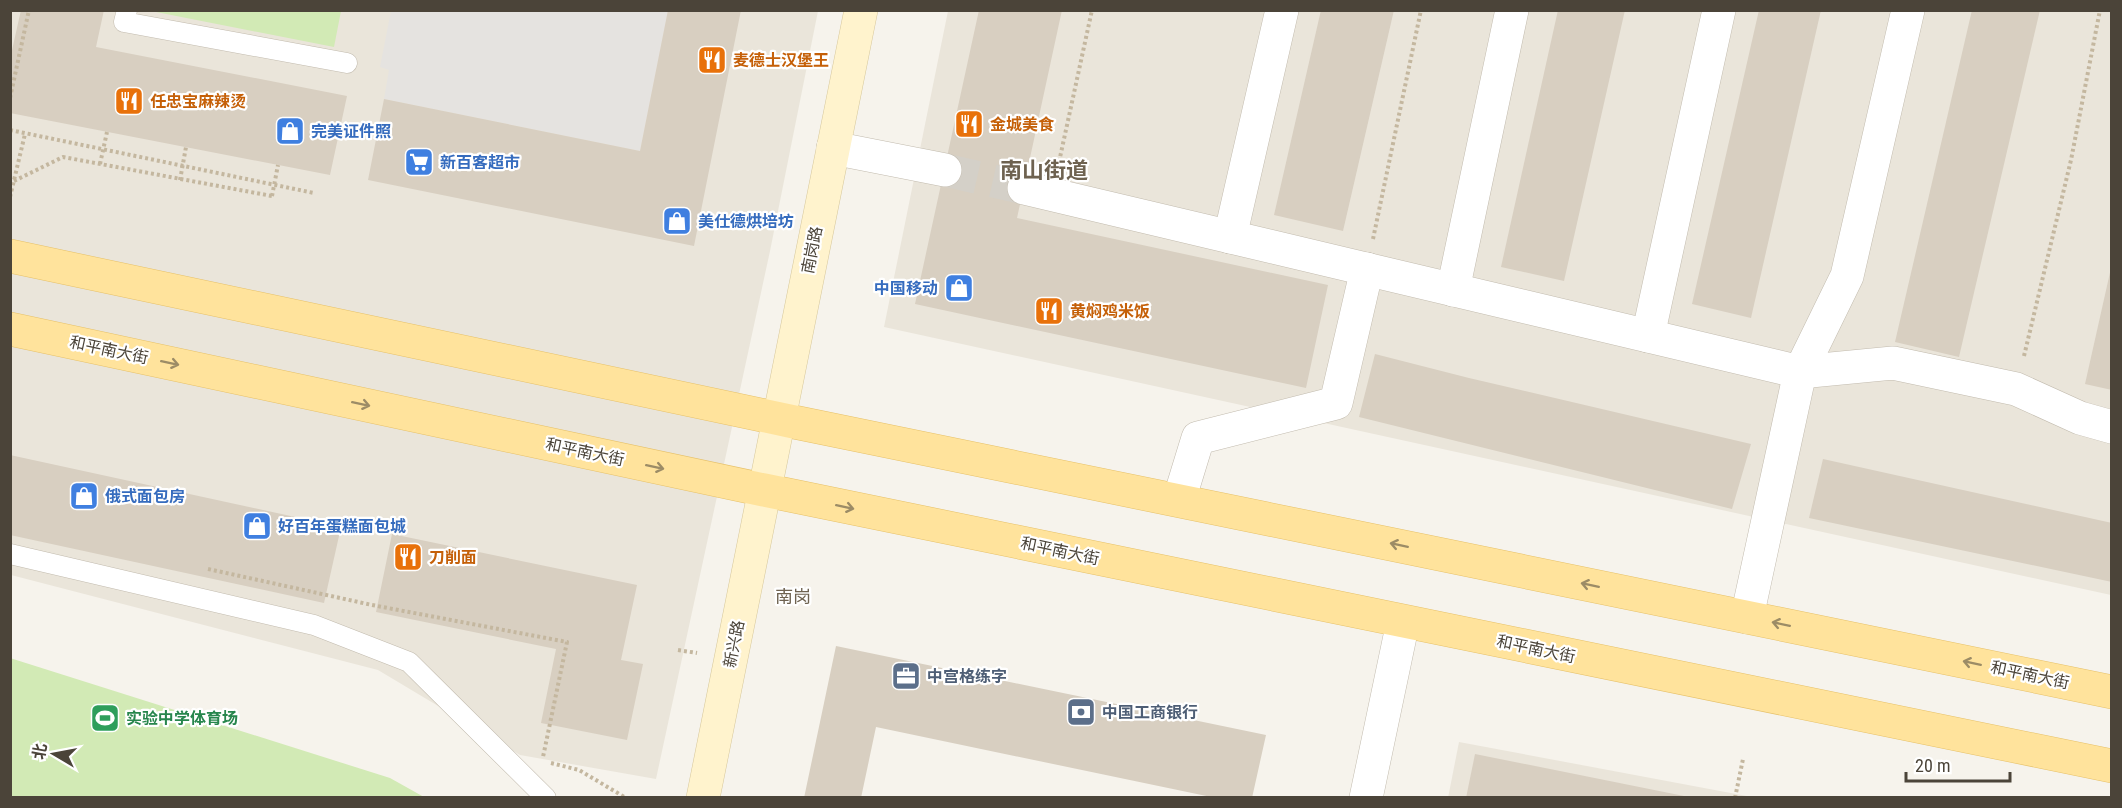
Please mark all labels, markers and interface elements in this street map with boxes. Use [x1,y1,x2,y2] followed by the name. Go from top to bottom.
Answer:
[696,44,728,76] restaurant icon: 麦德士汉堡王
[733,51,829,70] place label: 麦德士汉堡王
[113,85,145,117] restaurant icon: 任忠宝麻辣烫
[150,92,246,111] place label: 任忠宝麻辣烫
[953,108,985,140] restaurant icon: 金城美食
[274,115,306,147] shop icon: 完美证件照
[990,115,1055,134] place label: 金城美食
[311,122,391,141] place label: 完美证件照
[403,146,435,178] supermarket icon: 新百客超市
[440,153,520,172] place label: 新百客超市
[1000,158,1088,183] district label: 南山街道
[661,205,693,237] shop icon: 美仕德烘培坊
[698,212,794,231] place label: 美仕德烘培坊
[798,225,826,275] street label: 南岗路
[943,272,975,304] shop icon: 中国移动
[874,279,938,298] place label: 中国移动
[1033,295,1065,327] restaurant icon: 黄焖鸡米饭
[1070,302,1150,321] place label: 黄焖鸡米饭
[68,332,150,368] street label: 和平南大街
[161,358,180,370] one-way arrow
[351,399,370,410] one-way arrow
[544,434,626,470] street label: 和平南大街
[645,461,664,473] one-way arrow
[68,480,100,512] shop icon: 俄式面包房
[105,487,185,506] place label: 俄式面包房
[836,501,855,513] one-way arrow
[241,510,273,542] shop icon: 好百年蛋糕面包城
[278,517,406,536] place label: 好百年蛋糕面包城
[1019,533,1101,569] street label: 和平南大街
[1390,539,1409,551] one-way arrow
[392,541,424,573] restaurant icon: 刀削面
[429,548,477,567] place label: 刀削面
[1581,579,1600,590] one-way arrow
[775,586,811,607] district label: 南岗
[1772,617,1791,629] one-way arrow
[720,619,748,669] street label: 新兴路
[1495,631,1577,667] street label: 和平南大街
[1963,657,1982,668] one-way arrow
[1989,657,2071,693] street label: 和平南大街
[890,660,922,692] office icon: 中宫格练字
[927,667,1007,686] place label: 中宫格练字
[1065,696,1097,728] bank icon: 中国工商银行
[89,702,121,734] sports icon: 实验中学体育场
[1102,703,1198,722] place label: 中国工商银行
[126,709,238,728] place label: 实验中学体育场
[24,724,84,784] north arrow
[29,742,50,761] text: 北
[1906,745,2010,783] scale bar
[1915,755,1950,776] text: 20 m

